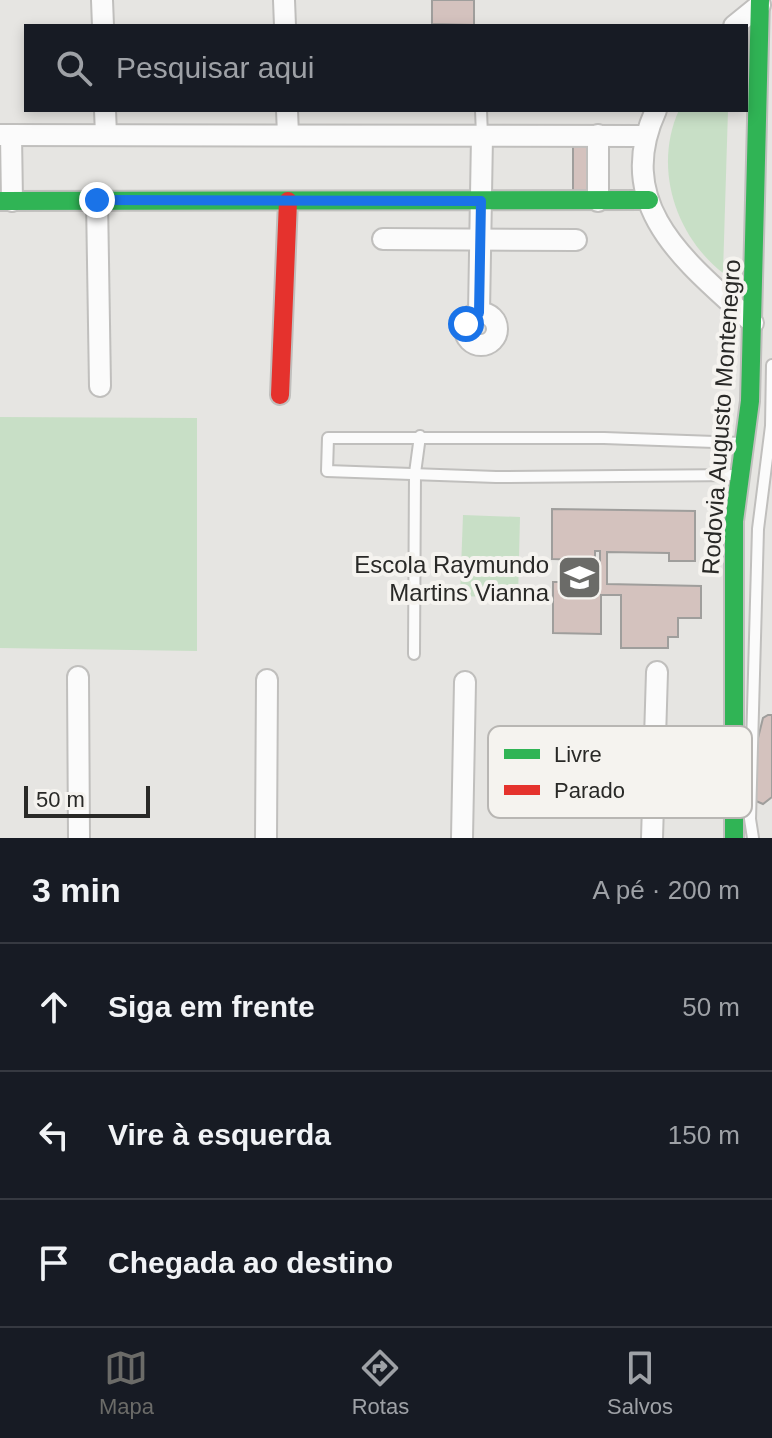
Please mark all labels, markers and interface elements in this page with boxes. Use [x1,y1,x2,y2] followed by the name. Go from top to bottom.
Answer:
[24,24,748,112] search box
[52,46,96,90] icon: search
[116,51,314,84] text: Pesquisar aqui
[79,182,115,218] route end
[697,258,745,576] street label: Rodovia Augusto Montenegro
[448,306,484,342] route start
[354,551,550,606] place label: Escola Raymundo Martins Vianna
[556,554,604,602] school or university icon: Escola Raymundo Martins Vianna
[488,726,752,818] legend
[554,742,602,767] text: Livre
[554,778,625,803] text: Parado
[24,782,150,818] scale bar
[36,787,85,812] text: 50 m
[32,871,121,909] text: 3 min
[593,875,740,905] text: A pé · 200 m
[32,985,76,1029] icon: ahead
[108,990,315,1023] text: Siga em frente
[682,992,740,1022] text: 50 m
[32,1113,76,1157] icon: left
[108,1118,331,1151] text: Vire à esquerda
[668,1120,740,1150] text: 150 m
[32,1241,76,1285] icon: arrive
[108,1246,393,1279] text: Chegada ao destino
[99,1346,154,1420] tab: Mapa
[352,1346,409,1420] tab: Rotas
[607,1346,673,1420] tab: Salvos

